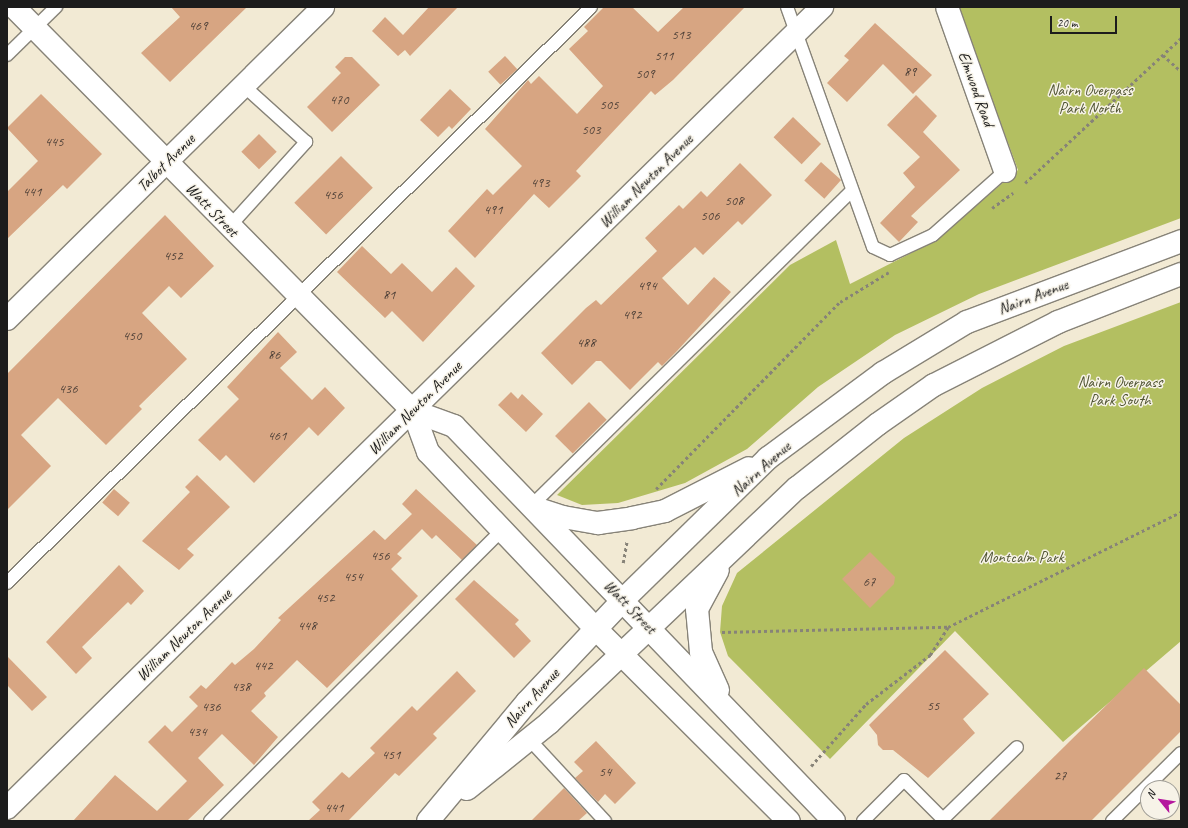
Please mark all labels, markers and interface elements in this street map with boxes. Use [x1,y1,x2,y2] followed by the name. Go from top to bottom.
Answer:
[1052,8,1119,34] scale bar
[1057,15,1077,31] text: 20 m
[189,18,207,34] house number: 469
[672,27,690,43] house number: 513
[655,48,673,64] house number: 511
[954,49,998,129] street label: Elmwood Road
[904,64,916,80] house number: 89
[636,66,654,82] house number: 509
[1048,80,1132,118] park label: Nairn Overpass Park North
[330,92,348,108] house number: 470
[600,97,618,113] house number: 505
[582,122,600,138] house number: 503
[133,130,199,196] street label: Talbot Avenue
[595,130,697,232] street label: William Newton Avenue
[45,134,63,150] house number: 445
[531,175,549,191] house number: 493
[182,179,242,241] street label: Watt Street
[23,184,41,200] house number: 441
[324,187,342,203] house number: 456
[725,193,743,209] house number: 508
[484,202,502,218] house number: 491
[701,208,719,224] house number: 506
[164,248,182,264] house number: 452
[995,275,1071,319] street label: Nairn Avenue
[638,278,656,294] house number: 494
[383,287,395,303] house number: 81
[623,307,641,323] house number: 492
[123,328,141,344] house number: 450
[577,335,595,351] house number: 488
[268,347,280,363] house number: 86
[364,357,466,459] street label: William Newton Avenue
[1078,372,1162,410] park label: Nairn Overpass Park South
[59,381,77,397] house number: 436
[268,428,286,444] house number: 461
[727,437,795,501] street label: Nairn Avenue
[980,547,1064,567] park label: Montcalm Park
[371,548,389,564] house number: 456
[344,569,362,585] house number: 454
[863,574,875,590] house number: 67
[600,576,660,638] street label: Watt Street
[132,585,236,685] street label: William Newton Avenue
[316,590,334,606] house number: 452
[298,618,316,634] house number: 448
[254,658,272,674] house number: 442
[500,664,564,732] street label: Nairn Avenue
[232,679,250,695] house number: 438
[927,698,939,714] house number: 55
[202,699,220,715] house number: 436
[188,724,206,740] house number: 434
[382,747,400,763] house number: 451
[599,764,611,780] house number: 54
[1054,768,1066,784] house number: 27
[1140,780,1180,820] north arrow
[1143,788,1158,801] text: N
[325,800,343,816] house number: 441

